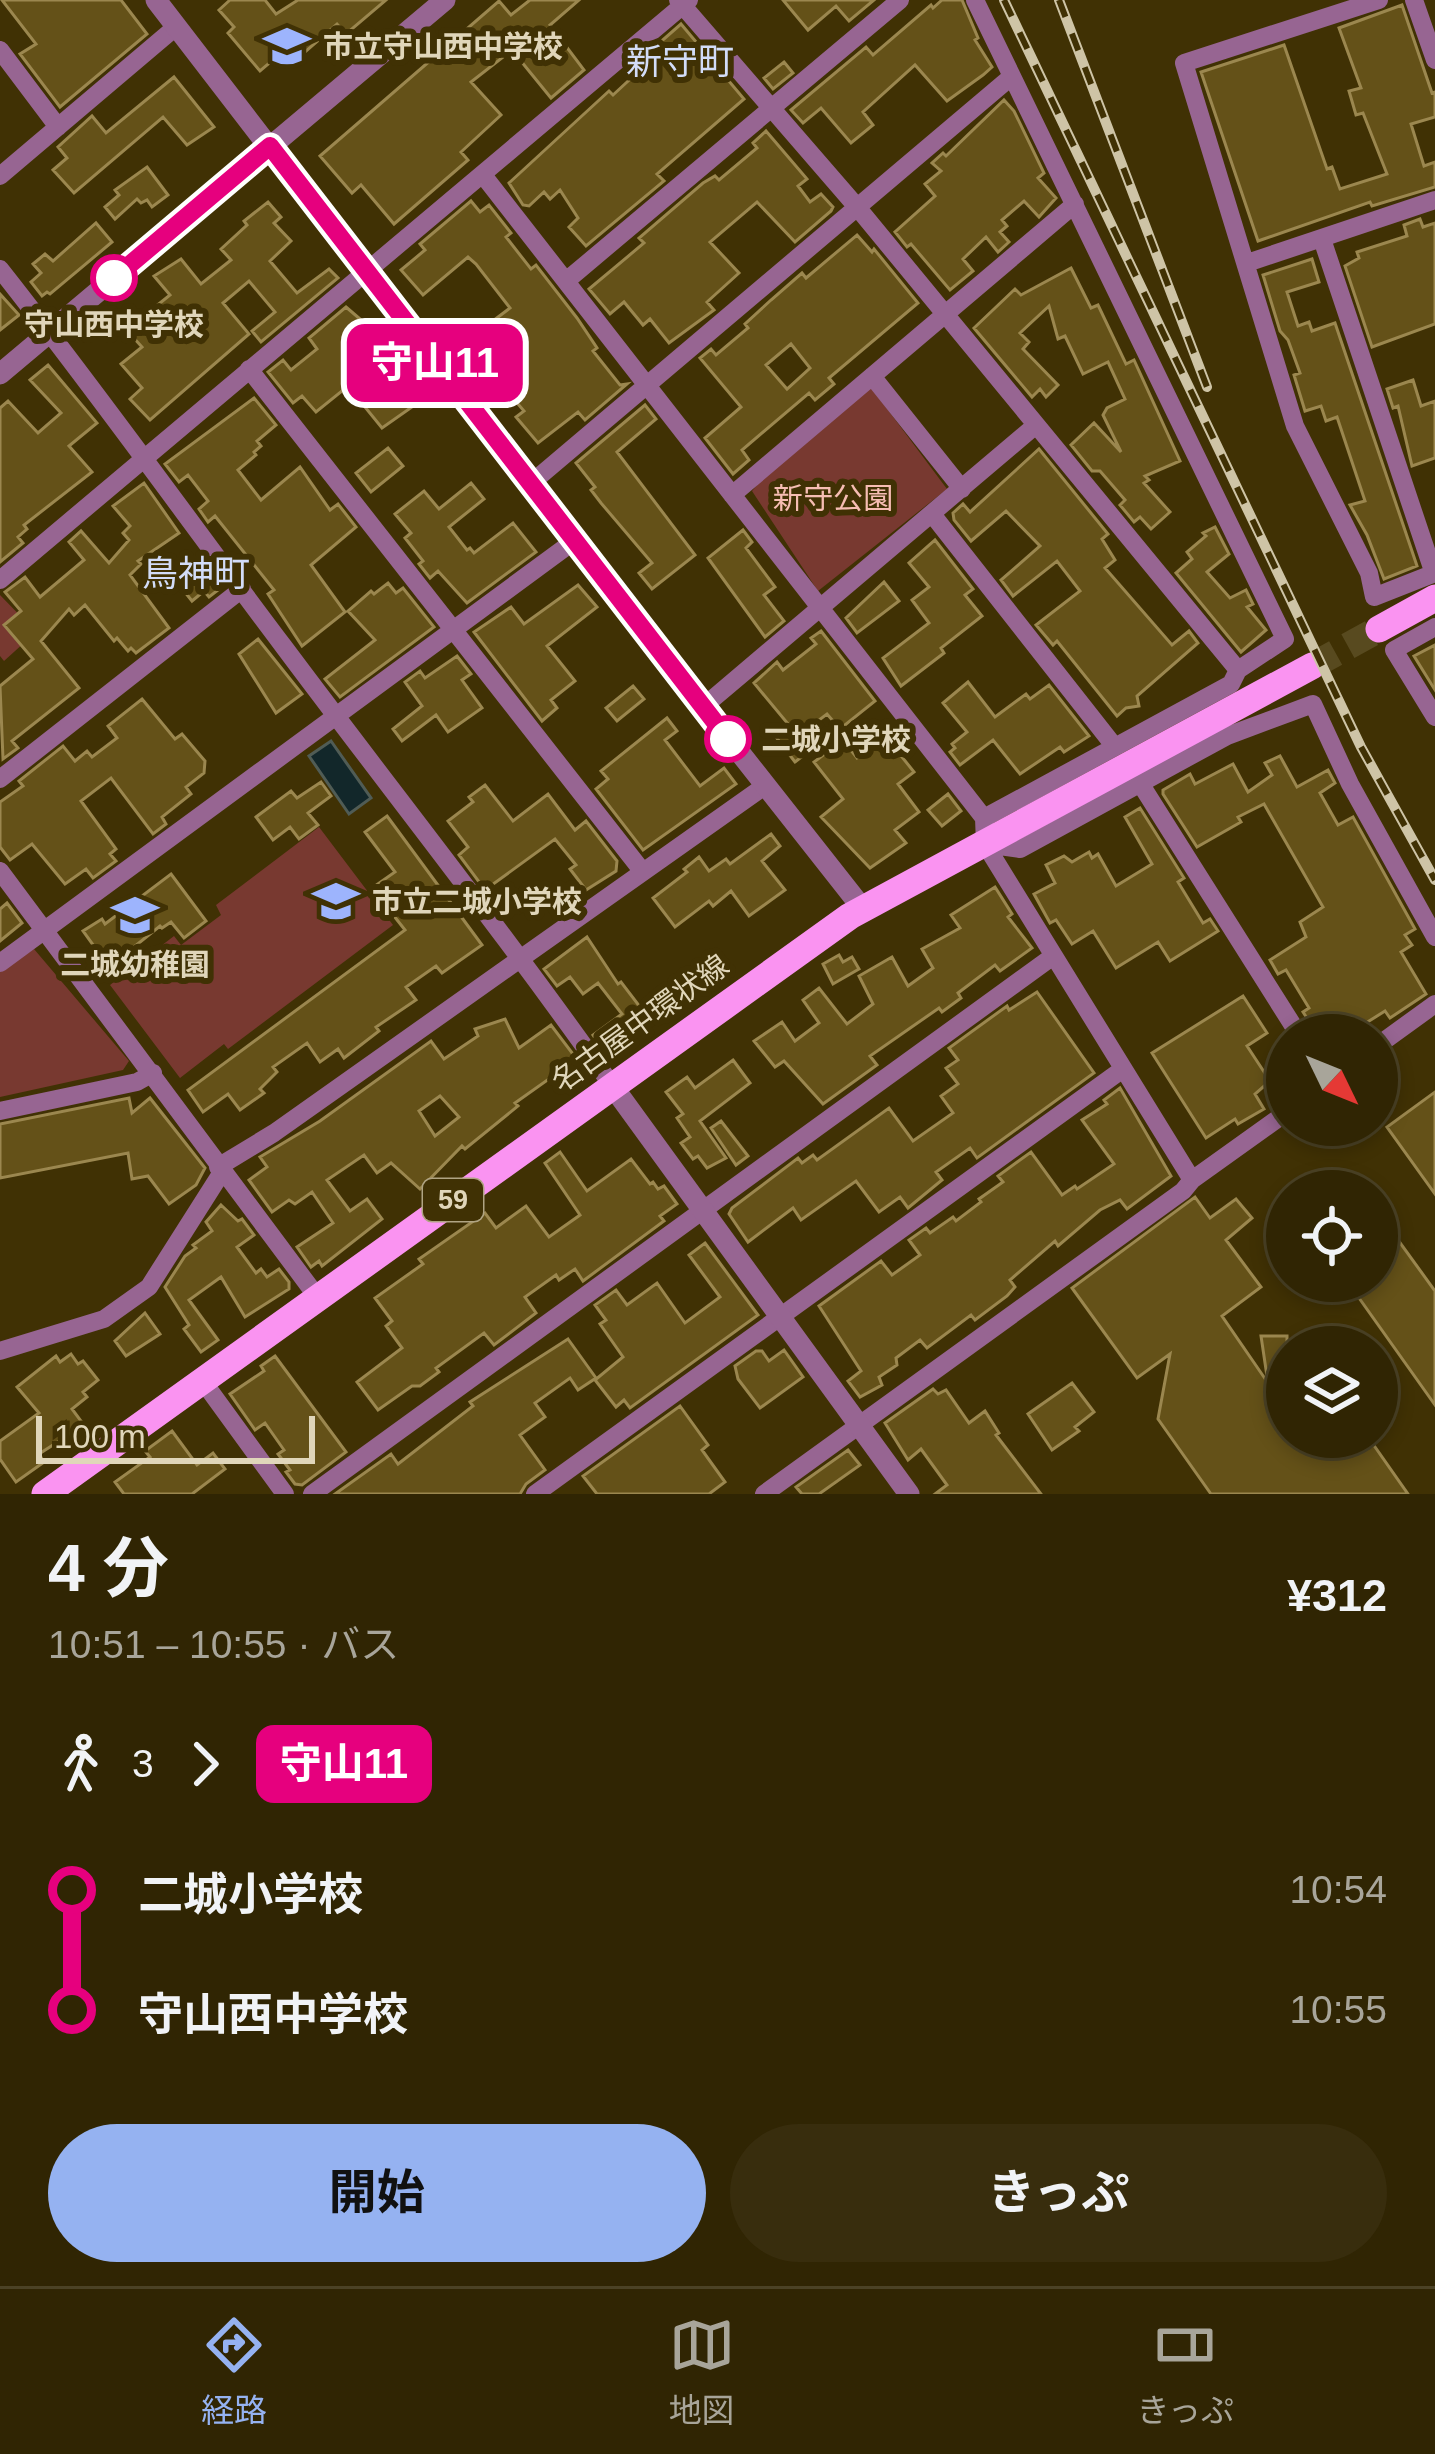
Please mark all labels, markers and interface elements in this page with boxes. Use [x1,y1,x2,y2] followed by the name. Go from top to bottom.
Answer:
[262,21,312,71] school or university icon: 市立守山西中学校
[323,30,563,63] place label: 市立守山西中学校
[626,41,734,82] district label: 新守町
[92,256,136,300] marker: 守山西中学校
[24,308,204,341] place label: 守山西中学校
[351,324,519,402] line badge: 守山11
[371,339,499,386] text: 守山11
[773,482,893,515] park label: 新守公園
[142,553,250,594] district label: 鳥神町
[706,717,750,761] marker: 二城小学校
[761,723,911,756] place label: 二城小学校
[311,876,361,926] school or university icon: 市立二城小学校
[372,885,582,918] place label: 市立二城小学校
[110,890,160,940] school or university icon: 二城幼稚園
[60,948,210,981] place label: 二城幼稚園
[545,948,735,1098] street label: 名古屋中環状線
[1266,1014,1398,1146] north arrow
[1266,1014,1398,1458] map controls
[1266,1170,1398,1302] button: locate
[423,1179,483,1221] road number: 59
[1266,1326,1398,1458] button: layers
[36,1410,315,1463] scale bar
[54,1418,146,1455] text: 100 m
[48,1531,169,1605] text: 4 分
[1287,1570,1387,1621] text: ¥312
[48,1623,399,1666] text: 10:51 – 10:55 · バス
[48,1731,114,1797] icon: walk
[172,1731,238,1797] icon: forward
[280,1740,408,1787] text: 守山11
[132,1742,154,1785] text: 3
[1289,1868,1387,1911] text: 10:54
[138,1869,363,1920] text: 二城小学校
[1289,1988,1387,2031] text: 10:55
[138,1989,408,2040] text: 守山西中学校
[48,2124,706,2262] button: 開始
[730,2124,1387,2262] button: きっぷ
[201,2312,267,2432] tab: 経路
[669,2312,735,2432] tab: 地図
[1136,2312,1234,2432] tab: きっぷ

